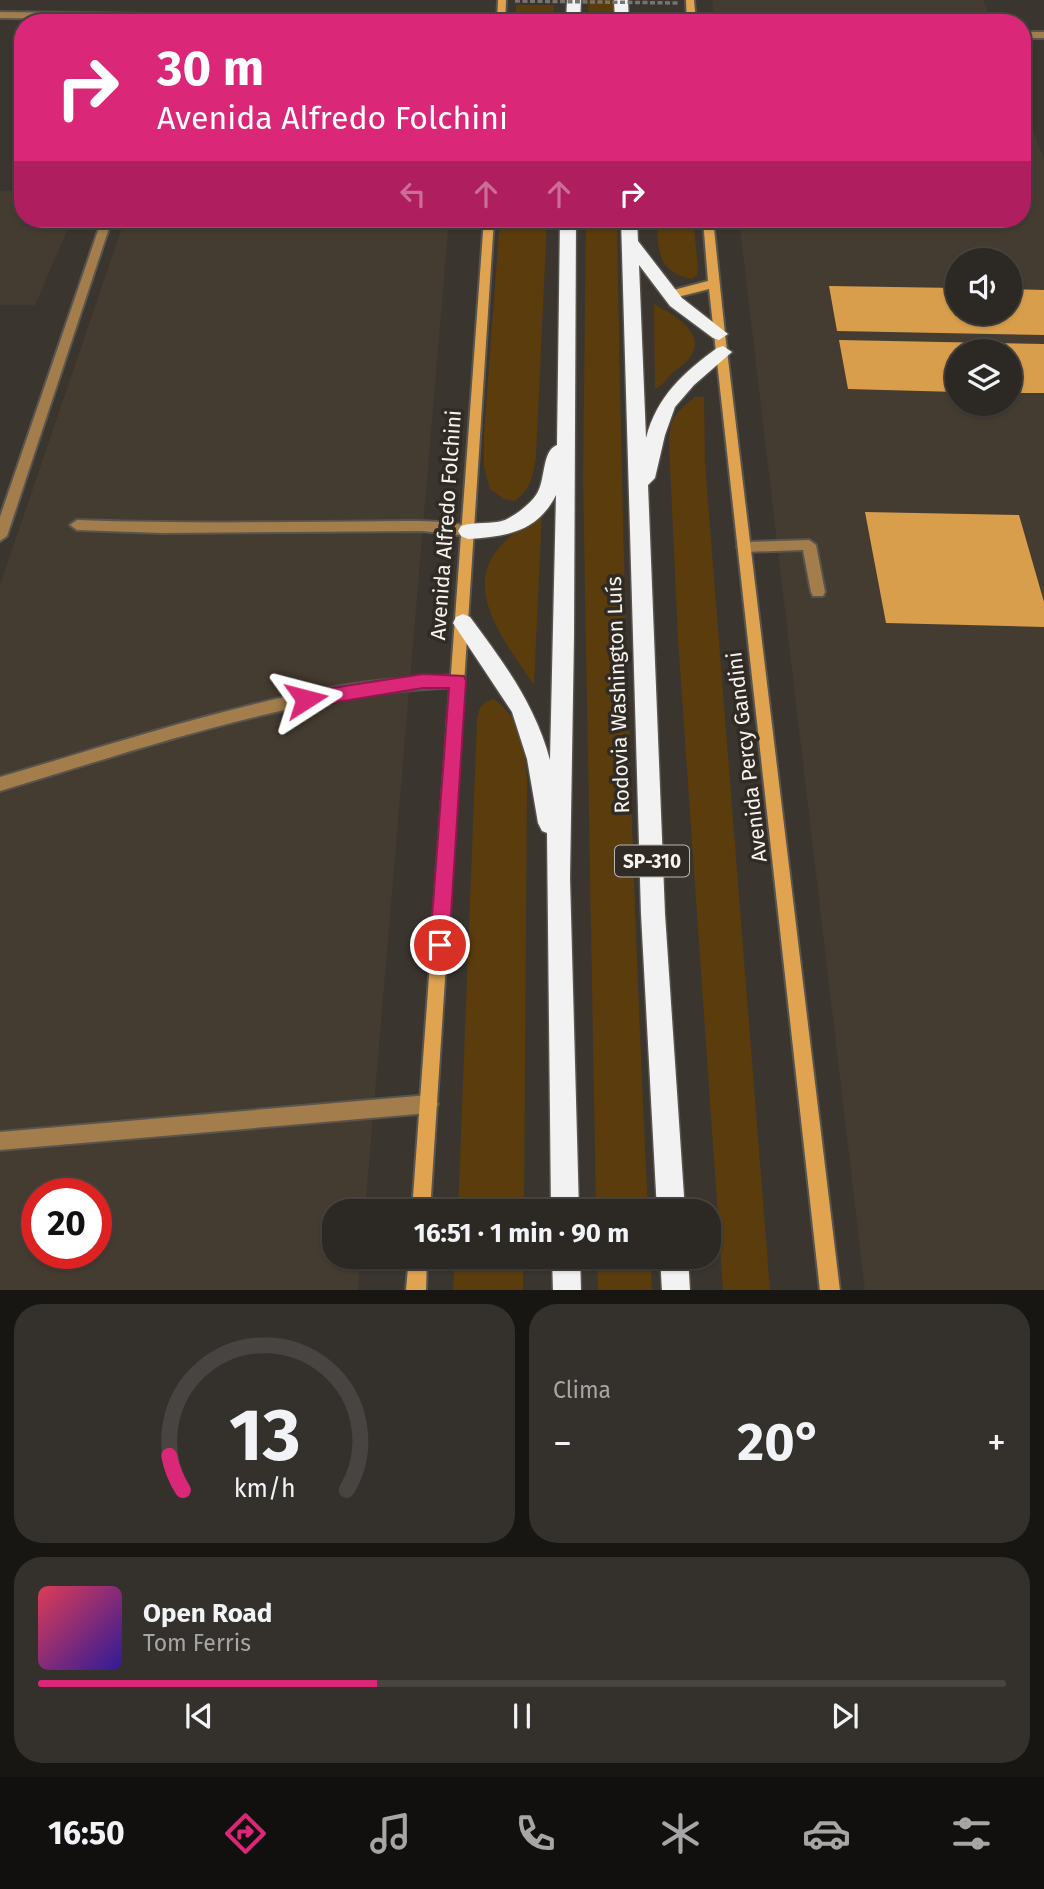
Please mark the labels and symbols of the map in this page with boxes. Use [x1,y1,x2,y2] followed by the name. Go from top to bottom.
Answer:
[425,409,467,641] street label: Avenida Alfredo Folchini
[601,576,635,814] street label: Rodovia Washington Luís
[721,650,773,864] street label: Avenida Percy Gandini
[269,662,343,736] position arrow
[615,846,689,876] road number: SP-310
[410,915,470,975] pin
[21,1178,112,1269] speed limit sign: 20

